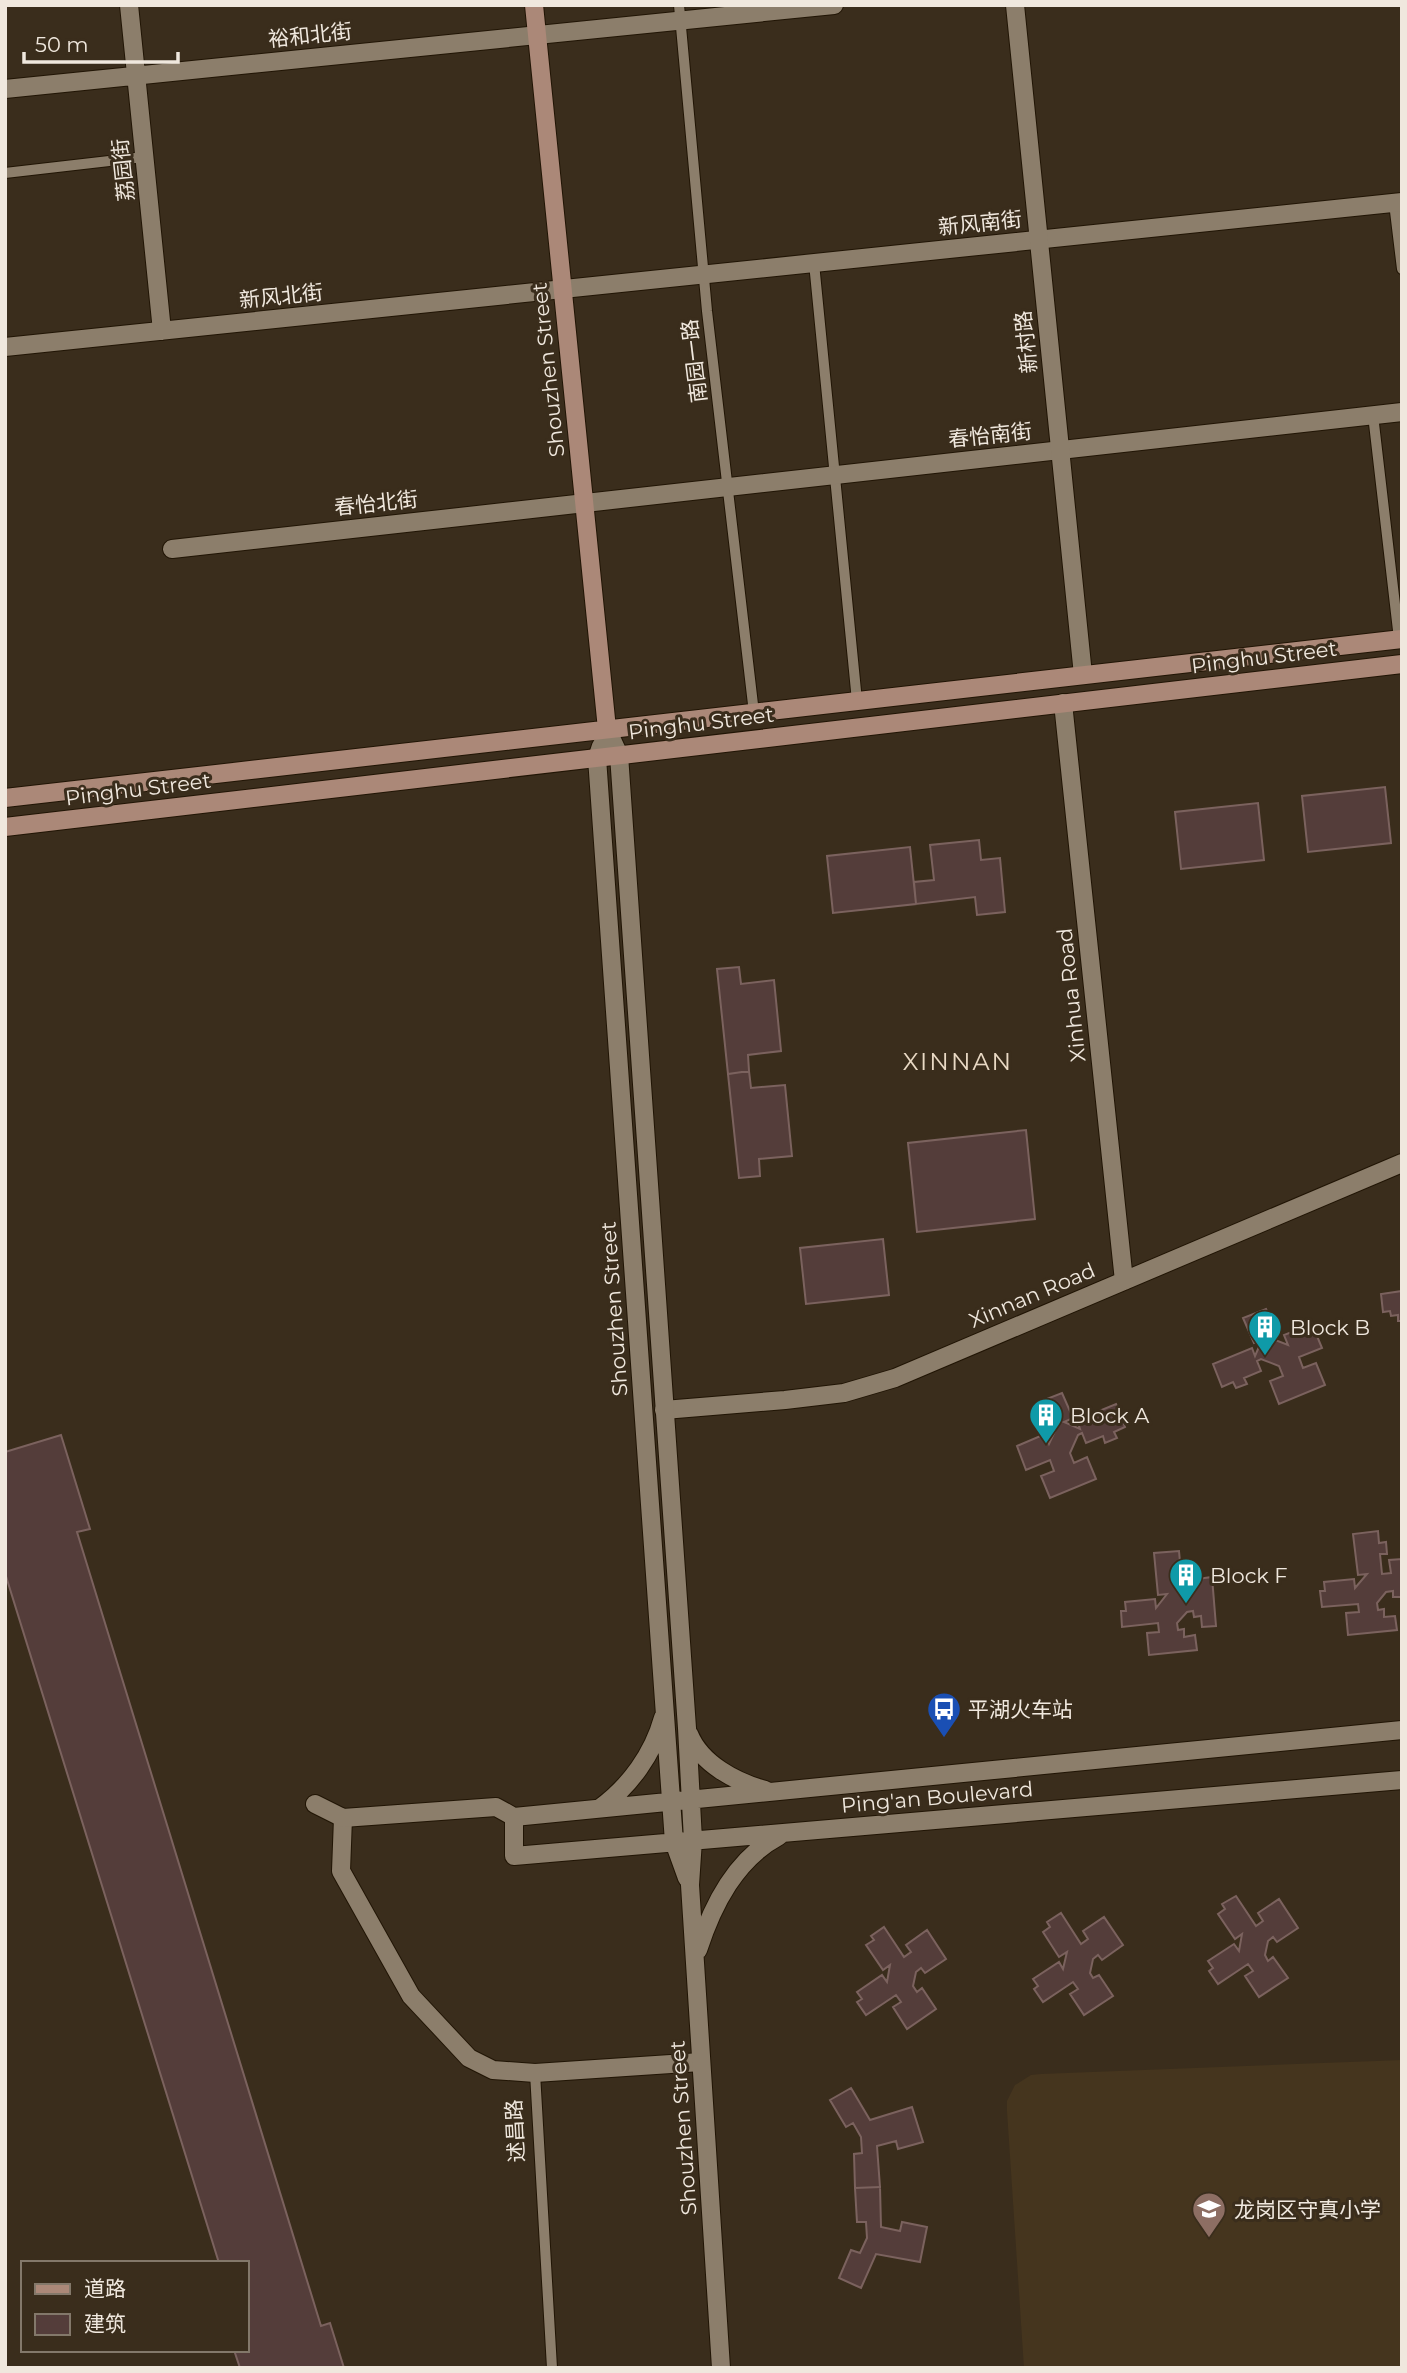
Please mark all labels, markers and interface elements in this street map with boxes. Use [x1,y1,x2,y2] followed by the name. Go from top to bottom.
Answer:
[267,18,353,52] street label: 裕和北街
[24,21,178,65] scale bar
[35,32,89,57] text: 50 m
[107,137,139,203] street label: 荔园街
[937,206,1023,240] street label: 新风南街
[238,279,324,313] street label: 新风北街
[526,282,570,458] street label: Shouzhen Street
[1010,309,1042,375] street label: 新村路
[676,318,712,404] street label: 南园一路
[947,418,1033,452] street label: 春怡南街
[333,486,419,520] street label: 春怡北街
[1190,636,1338,678] street label: Pinghu Street
[627,702,775,744] street label: Pinghu Street
[64,768,212,810] street label: Pinghu Street
[1052,927,1090,1063] street label: Xinhua Road
[903,1047,1013,1076] district label: XINNAN
[595,1221,633,1397] street label: Shouzhen Street
[965,1257,1099,1333] street label: Xinnan Road
[1246,1308,1284,1357] building icon: Block B
[1290,1315,1370,1340] place label: Block B
[1027,1396,1065,1445] building icon: Block A
[1070,1403,1150,1428] place label: Block A
[1167,1556,1205,1605] building icon: Block F
[1210,1563,1288,1588] place label: Block F
[925,1690,963,1739] bus stop icon: 平湖火车站
[968,1697,1073,1722] place label: 平湖火车站
[840,1776,1034,1818] street label: Ping'an Boulevard
[664,2040,702,2216] street label: Shouzhen Street
[501,2099,529,2163] street label: 述昌路
[1190,2190,1228,2239] school or university icon: 龙岗区守真小学
[1234,2197,1381,2222] place label: 龙岗区守真小学
[21,2261,248,2352] legend
[84,2276,126,2301] text: 道路
[84,2311,126,2336] text: 建筑

